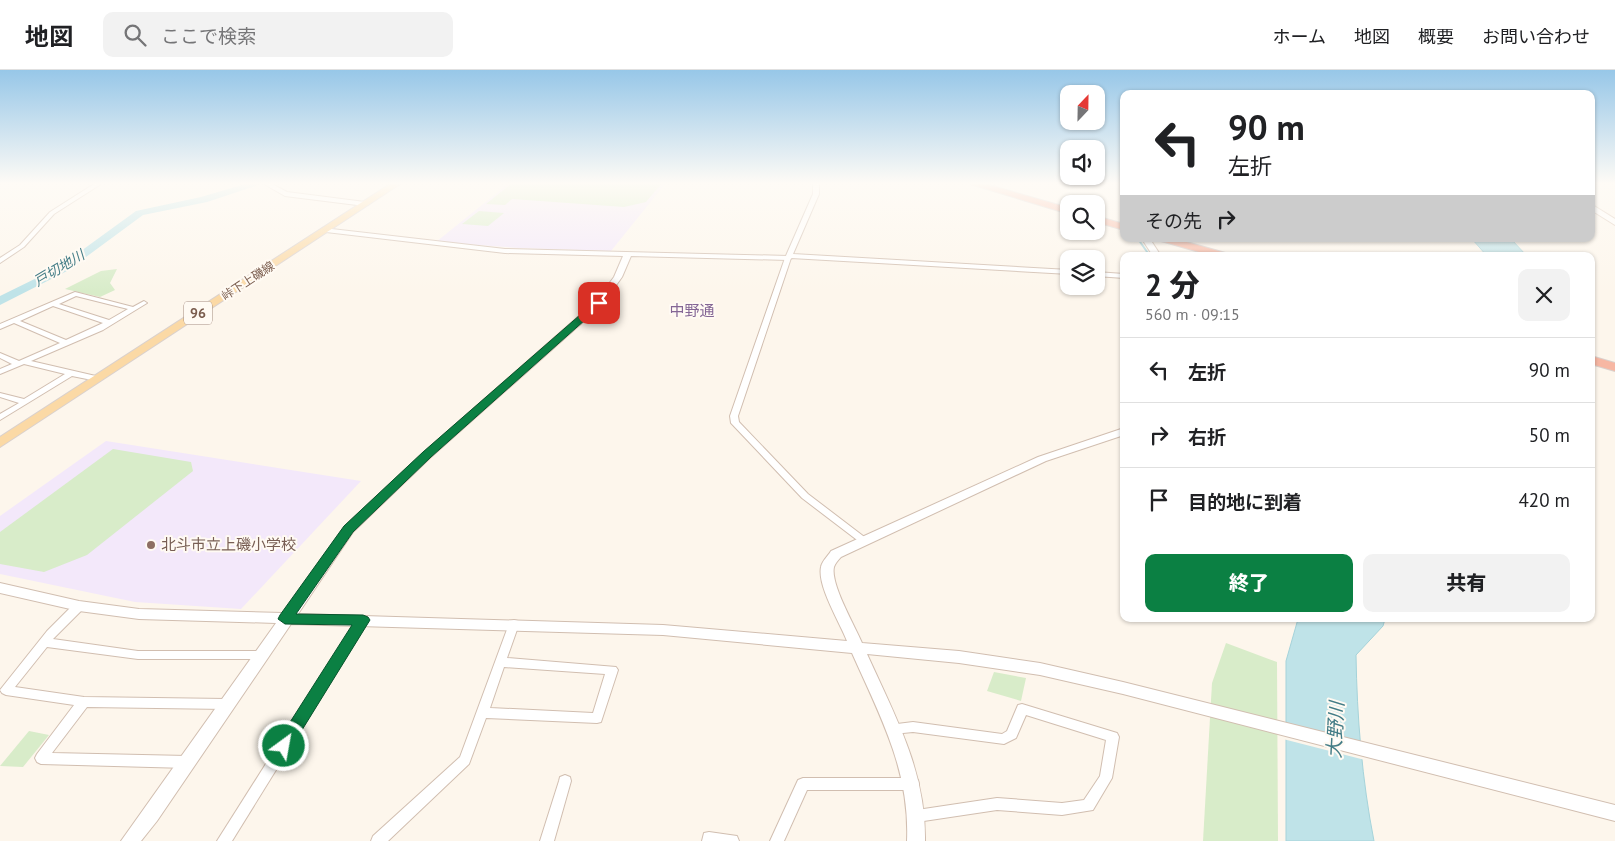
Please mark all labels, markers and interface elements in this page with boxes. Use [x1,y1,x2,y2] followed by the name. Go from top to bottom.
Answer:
[103,12,453,57] search box
[25,21,73,52] text: 地図
[121,21,149,49] icon: search
[161,24,256,48] text: ここで検索
[1273,25,1326,48] text: ホーム
[1354,25,1390,48] text: 地図
[1418,25,1454,48] text: 概要
[1482,25,1590,48] text: お問い合わせ
[1060,85,1105,130] north arrow
[1060,85,1105,295] map controls
[1228,104,1305,150] text: 90 m
[1145,110,1210,175] icon: left
[1060,140,1105,185] button: sound
[1228,152,1272,180] text: 左折
[1060,195,1105,240] button: search
[1212,205,1240,233] icon: right
[1145,209,1202,233] text: その先
[30,245,89,290] water label: 戸切地川
[1060,250,1105,295] button: layers
[218,258,277,303] street label: 峠下上磯線
[1145,265,1200,304] text: 2 分
[1518,269,1570,321] button: close
[578,282,620,324] pin
[585,289,613,317] icon: arrive
[669,301,715,320] district label: 中野通
[184,302,212,324] road number: 96
[1145,304,1240,324] text: 560 m · 09:15
[1145,356,1173,384] icon: left
[1529,358,1570,382] text: 90 m
[1188,360,1226,384] text: 左折
[1145,421,1173,449] icon: right
[1529,423,1570,447] text: 50 m
[1188,425,1226,449] text: 右折
[1145,486,1173,514] icon: arrive
[1518,488,1570,512] text: 420 m
[1188,490,1302,514] text: 目的地に到着
[161,535,296,554] place label: 北斗市立上磯小学校
[145,539,157,551] marker: 北斗市立上磯小学校
[1145,554,1353,612] button: 終了
[1363,554,1570,612] button: 共有
[1322,699,1349,759] water label: 大野川
[257,719,309,771] position arrow

